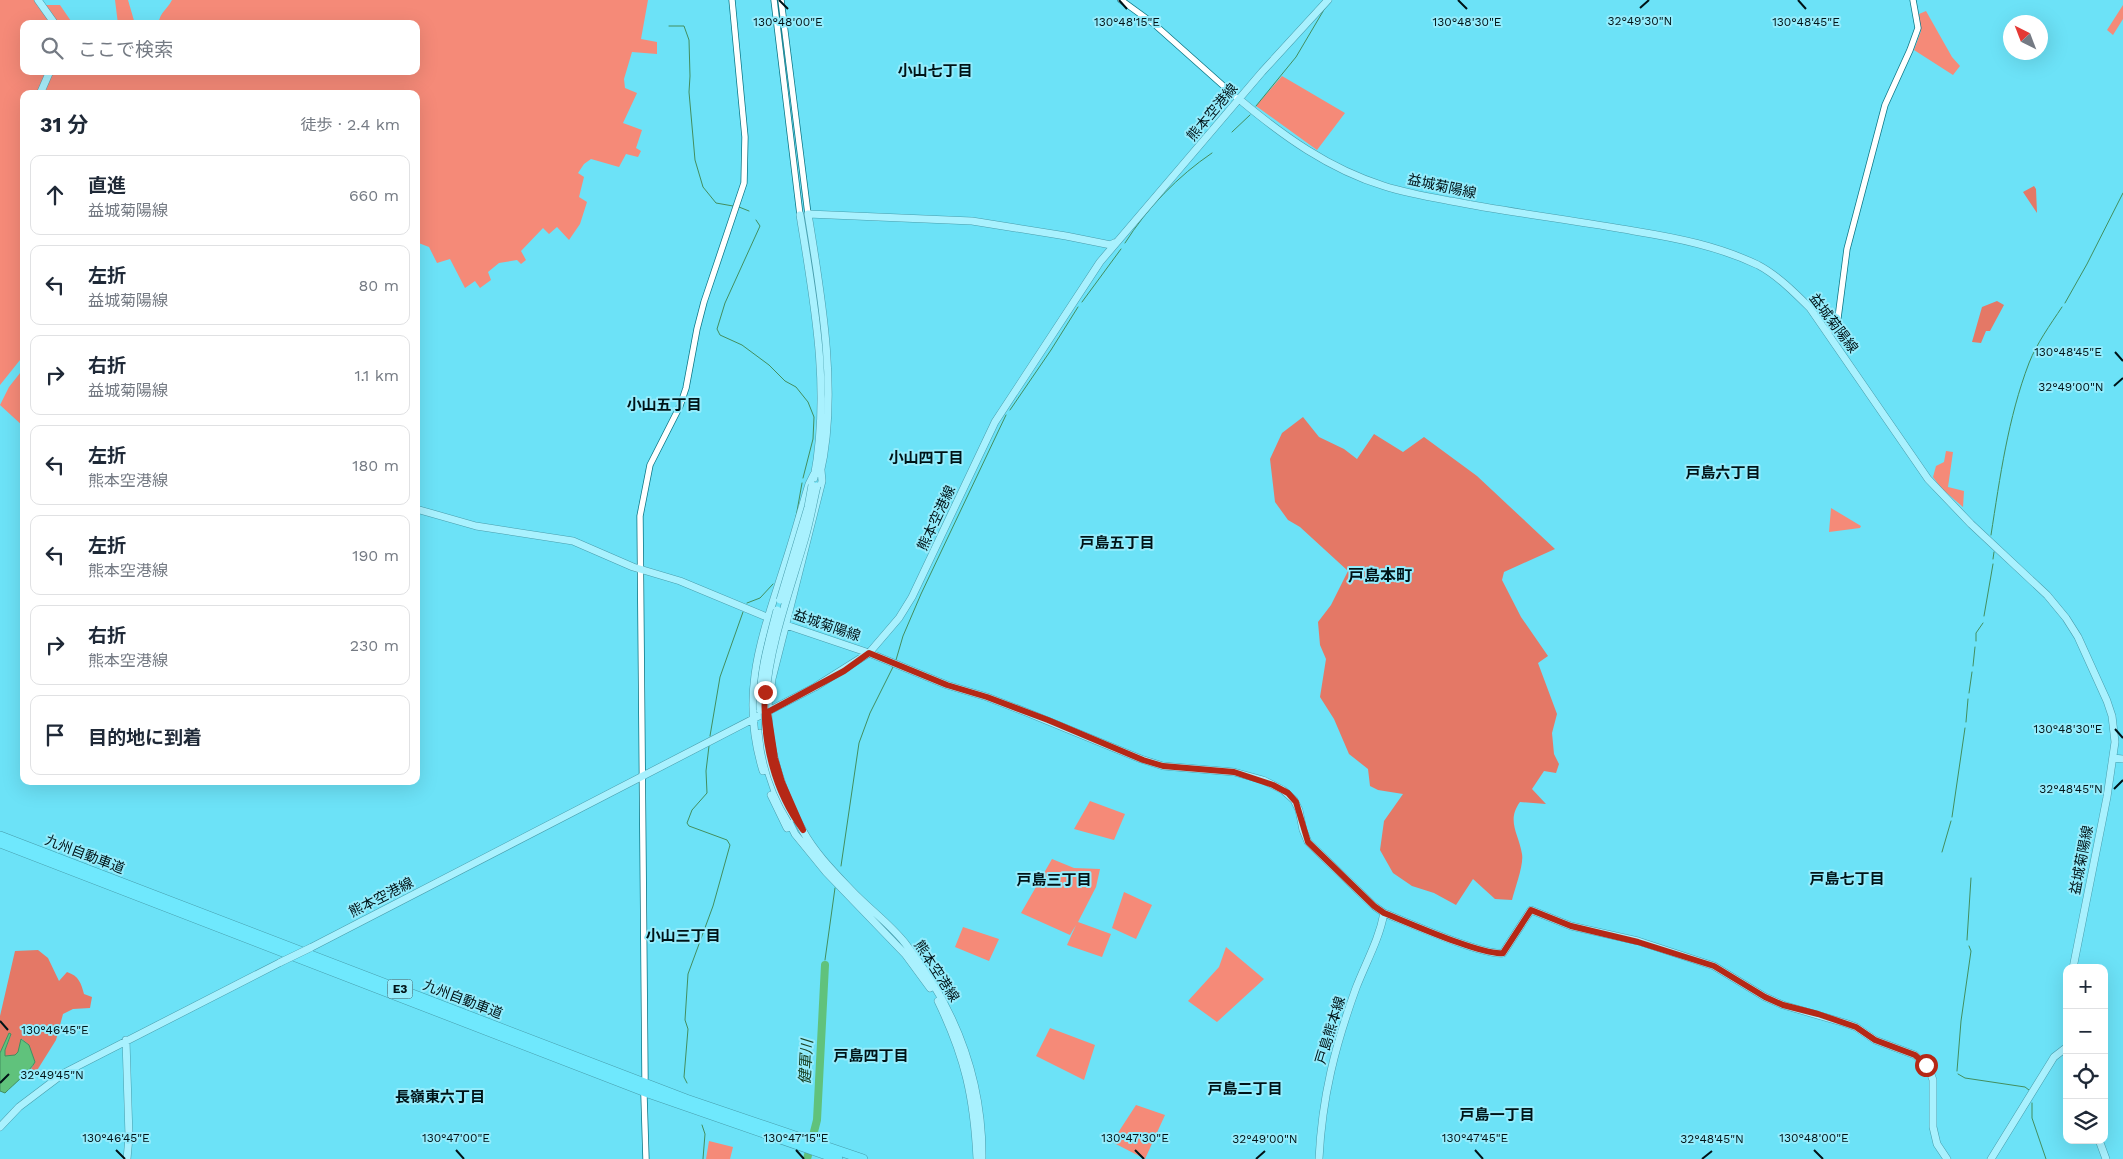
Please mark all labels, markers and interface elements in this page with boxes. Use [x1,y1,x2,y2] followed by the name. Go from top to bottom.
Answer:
[1608,14,1672,28] text: 32°49'30"N
[753,15,823,29] text: 130°48'00"E
[1094,15,1160,29] text: 130°48'15"E
[1433,15,1502,29] text: 130°48'30"E
[1772,15,1840,29] text: 130°48'45"E
[2003,15,2048,60] north arrow
[20,20,420,75] search box
[38,34,66,62] icon: search
[78,38,173,61] text: ここで検索
[897,62,973,80] district label: 小山七丁目
[1183,80,1241,144] street label: 熊本空港線
[40,112,89,137] text: 31 分
[300,115,400,134] text: 徒歩 · 2.4 km
[1406,171,1478,201] street label: 益城菊陽線
[88,174,126,197] text: 直進
[41,181,69,209] icon: ahead
[349,186,399,205] text: 660 m
[88,201,168,220] text: 益城菊陽線
[88,264,126,287] text: 左折
[41,271,69,299] icon: left
[358,276,399,295] text: 80 m
[1807,290,1861,356] street label: 益城菊陽線
[88,291,168,310] text: 益城菊陽線
[2034,345,2102,359] text: 130°48'45"E
[88,354,126,377] text: 右折
[41,361,69,389] icon: right
[354,366,399,385] text: 1.1 km
[2038,380,2104,394] text: 32°49'00"N
[88,381,168,400] text: 益城菊陽線
[626,396,702,414] district label: 小山五丁目
[88,444,126,467] text: 左折
[888,449,964,467] district label: 小山四丁目
[41,451,69,479] icon: left
[352,456,399,475] text: 180 m
[1685,464,1761,482] district label: 戸島六丁目
[88,471,168,490] text: 熊本空港線
[914,483,958,553] street label: 熊本空港線
[88,534,126,557] text: 左折
[1079,534,1155,552] district label: 戸島五丁目
[41,541,69,569] icon: left
[352,546,399,565] text: 190 m
[88,561,168,580] text: 熊本空港線
[1348,566,1412,585] district label: 戸島本町
[791,606,863,644] street label: 益城菊陽線
[88,624,126,647] text: 右折
[41,631,69,659] icon: right
[350,636,399,655] text: 230 m
[88,651,168,670] text: 熊本空港線
[754,681,777,704] route end
[41,721,69,749] icon: arrive
[2034,722,2103,736] text: 130°48'30"E
[88,726,202,749] text: 目的地に到着
[2039,782,2103,796] text: 32°48'45"N
[2066,824,2096,896] street label: 益城菊陽線
[43,831,127,877] street label: 九州自動車道
[1809,870,1885,888] district label: 戸島七丁目
[1016,871,1092,889] district label: 戸島三丁目
[346,874,416,920] street label: 熊本空港線
[645,927,721,945] district label: 小山三丁目
[911,937,963,1005] street label: 熊本空港線
[2063,964,2108,1144] map controls
[2063,964,2108,1009] button: +
[421,976,505,1022] street label: 九州自動車道
[388,980,412,999] road number: E3
[1312,994,1348,1066] street label: 戸島熊本線
[2063,1009,2108,1054] button: −
[21,1023,89,1037] text: 130°46'45"E
[796,1037,816,1085] water label: 健軍川
[833,1047,909,1065] district label: 戸島四丁目
[1915,1054,1938,1077] route start
[2063,1054,2108,1099] button: locate
[20,1068,84,1082] text: 32°49'45"N
[1207,1080,1283,1098] district label: 戸島二丁目
[395,1088,485,1106] district label: 長嶺東六丁目
[2063,1099,2108,1144] button: layers
[1459,1106,1535,1124] district label: 戸島一丁目
[82,1131,150,1145] text: 130°46'45"E
[422,1131,490,1145] text: 130°47'00"E
[764,1131,829,1145] text: 130°47'15"E
[1101,1131,1169,1145] text: 130°47'30"E
[1442,1131,1509,1145] text: 130°47'45"E
[1779,1131,1849,1145] text: 130°48'00"E
[1232,1132,1298,1146] text: 32°49'00"N
[1680,1132,1744,1146] text: 32°48'45"N

